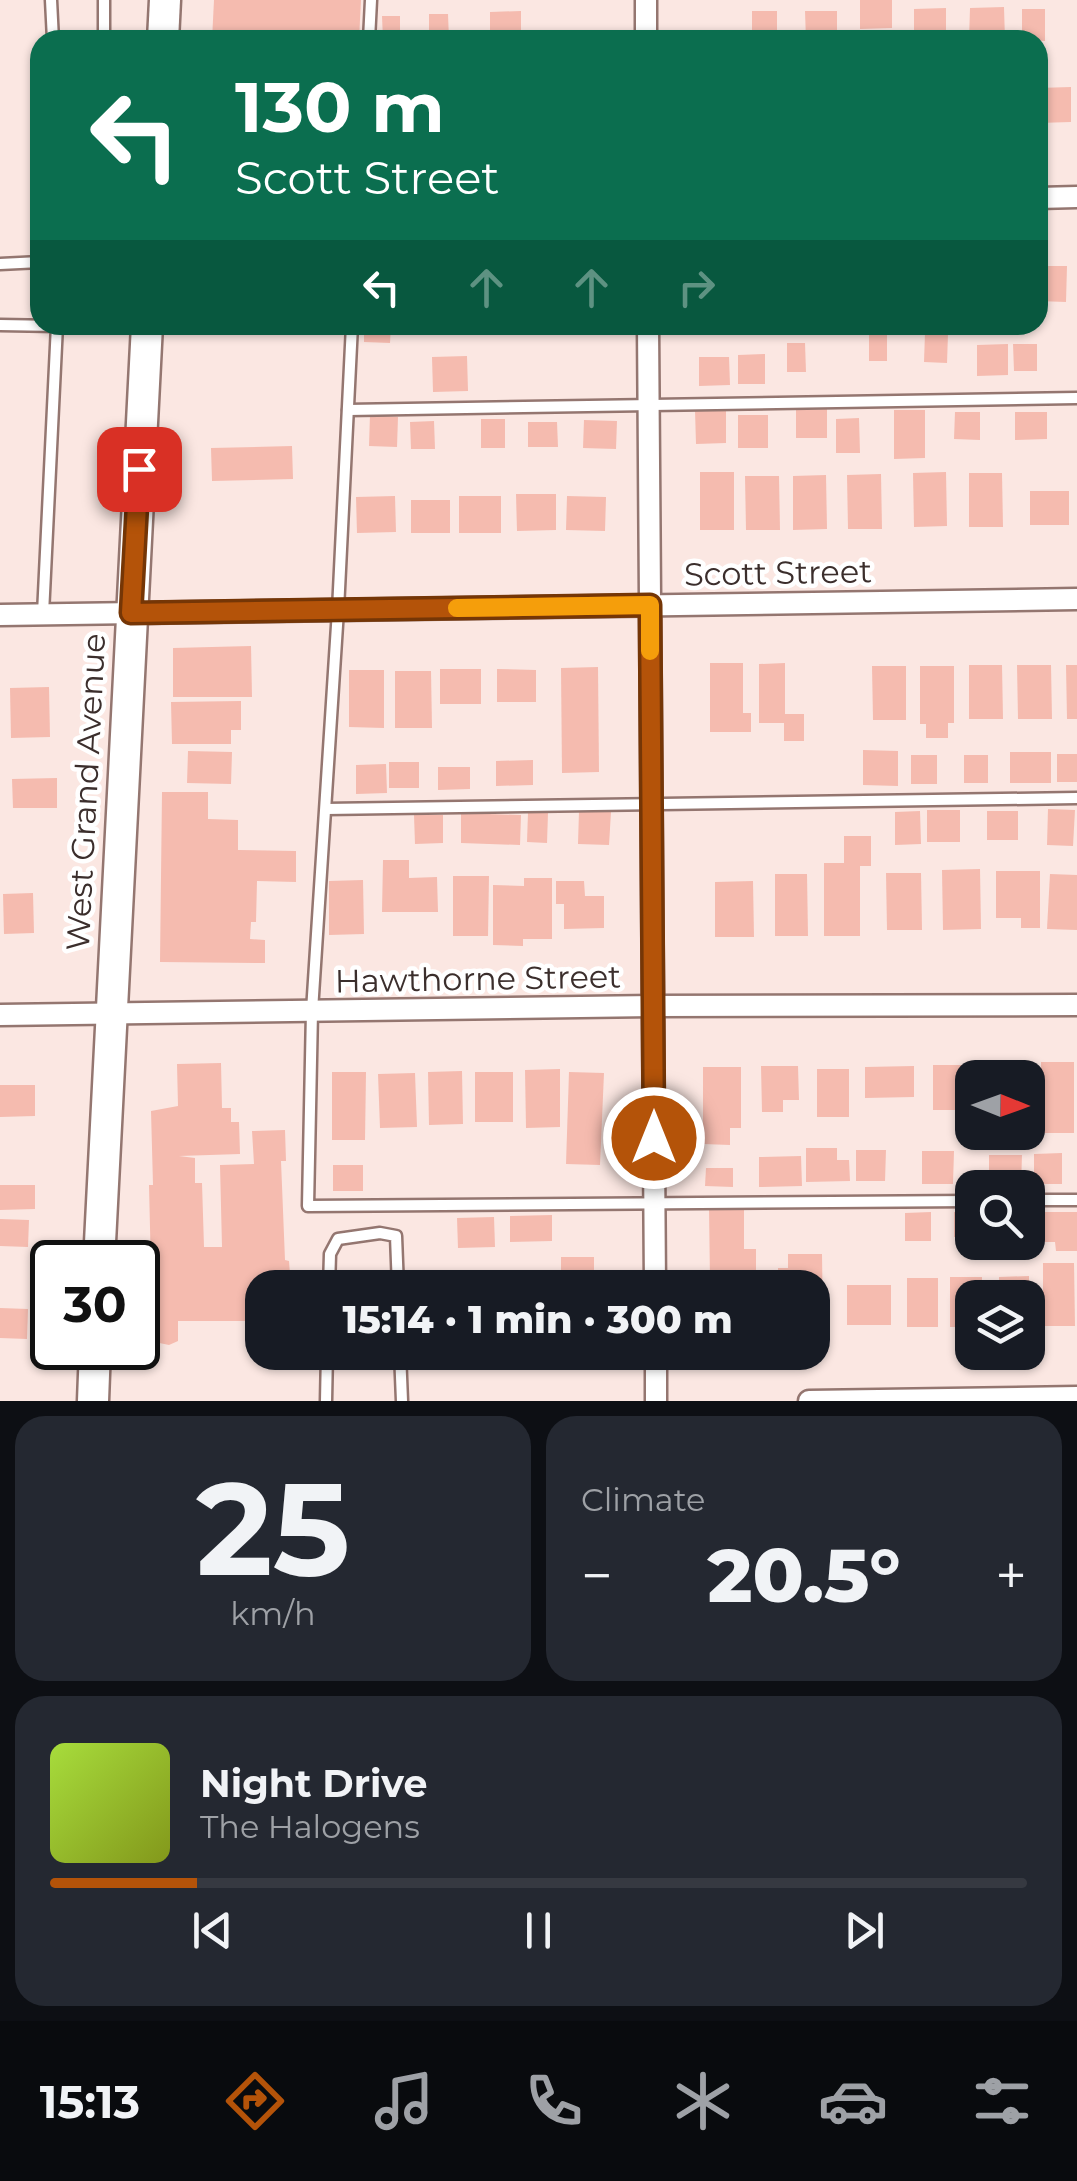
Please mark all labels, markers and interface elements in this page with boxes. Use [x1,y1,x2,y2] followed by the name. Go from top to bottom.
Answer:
[235,64,445,150] text: 130 m
[70,70,200,200] icon: left
[235,150,500,205] text: Scott Street
[354,260,409,315] icon: left
[459,260,514,315] icon: ahead
[564,260,619,315] icon: ahead
[669,260,724,315] icon: right
[97,427,182,512] pin
[112,442,167,497] icon: arrive
[684,551,872,594] street label: Scott Street
[58,632,113,952] street label: West Grand Avenue
[335,957,621,1000] street label: Hawthorne Street
[955,1060,1045,1150] north arrow
[955,1060,1045,1370] map controls
[602,1086,706,1190] position arrow
[955,1170,1045,1260] button: search
[30,1240,160,1370] speed limit sign: 30
[955,1280,1045,1370] button: layers
[342,1296,733,1343] text: 15:14 · 1 min · 300 m
[196,1449,350,1608] text: 25
[581,1480,705,1519] text: Climate
[707,1529,901,1621] text: 20.5°
[581,1542,613,1609] text: −
[995,1542,1027,1609] text: +
[230,1594,316,1633] text: km/h
[200,1760,427,1807] text: Night Drive
[200,1807,420,1846] text: The Halogens
[185,1903,240,1958] icon: previous
[511,1903,566,1958] icon: pause
[837,1903,892,1958] icon: next
[220,2066,290,2136] icon: directions
[369,2066,439,2136] icon: music
[519,2066,589,2136] icon: phone
[668,2066,738,2136] icon: climate
[818,2066,888,2136] icon: car
[967,2066,1037,2136] icon: filters
[40,2074,140,2129] text: 15:13

